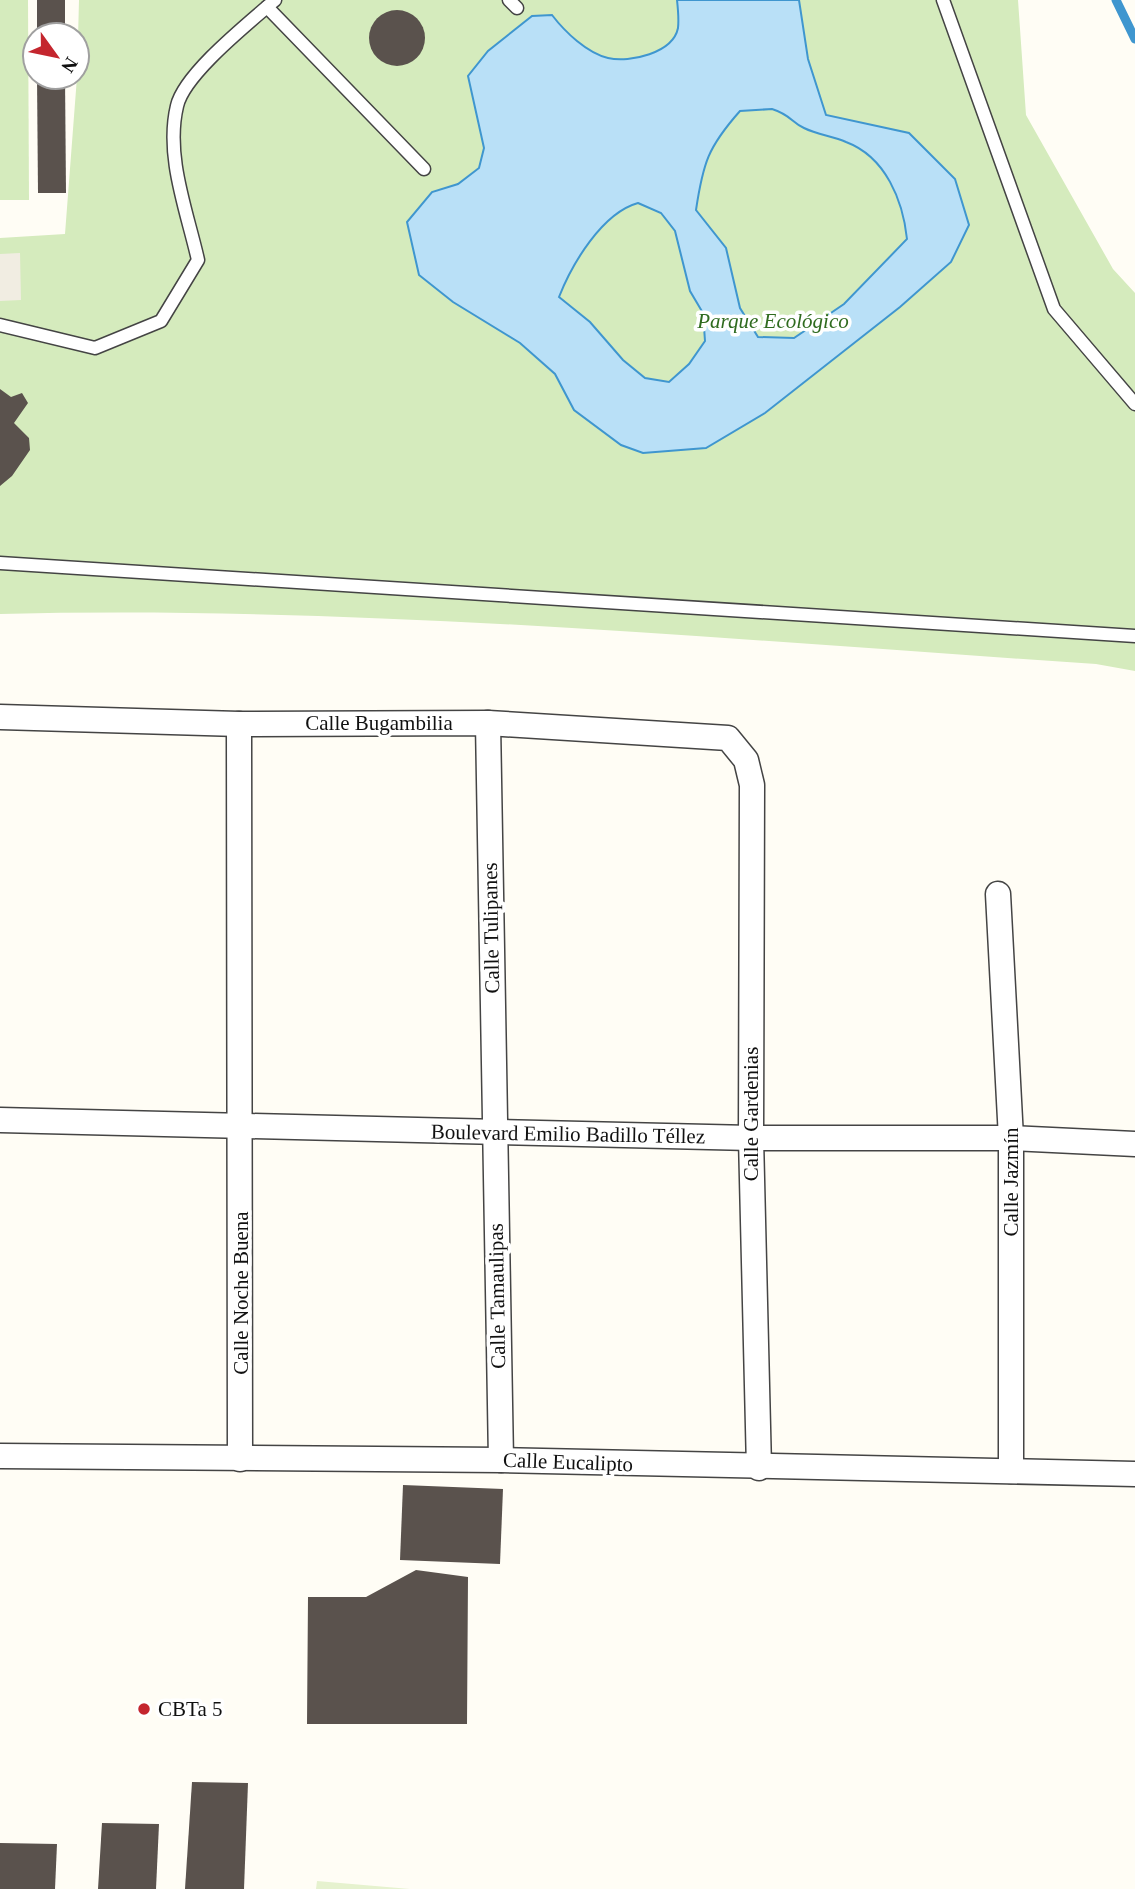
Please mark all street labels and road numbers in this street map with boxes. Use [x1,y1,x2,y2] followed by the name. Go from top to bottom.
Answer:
[305,711,453,735] street label: Calle Bugambilia
[478,862,504,994] street label: Calle Tulipanes
[739,1047,763,1181] street label: Calle Gardenias
[431,1120,705,1148] street label: Boulevard Emilio Badillo Téllez
[999,1127,1023,1237] street label: Calle Jazmín
[229,1211,253,1375] street label: Calle Noche Buena
[484,1223,510,1369] street label: Calle Tamaulipas
[503,1448,633,1476] street label: Calle Eucalipto

